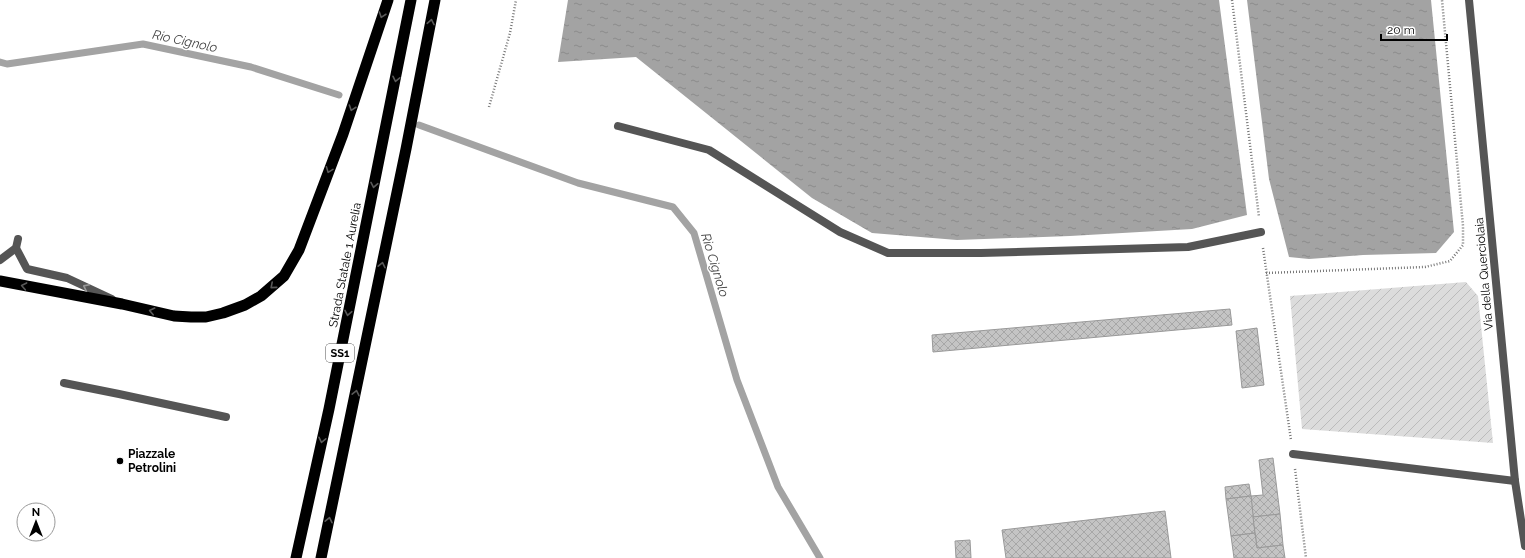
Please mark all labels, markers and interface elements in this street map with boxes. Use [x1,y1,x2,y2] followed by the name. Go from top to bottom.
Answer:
[379,12,387,19] one-way arrow
[1381,16,1447,42] scale bar
[426,19,434,25] one-way arrow
[1387,23,1415,37] text: 20 m
[151,27,219,55] water label: Rio Cignolo
[392,76,400,82] one-way arrow
[348,104,357,111] one-way arrow
[325,167,334,174] one-way arrow
[370,182,379,189] one-way arrow
[326,201,364,329] street label: Strada Statale 1 Aurelia
[1472,217,1496,331] street label: Via della Querciolaia
[698,231,732,299] water label: Rio Cignolo
[377,262,386,268] one-way arrow
[271,281,278,288] one-way arrow
[21,282,27,291] one-way arrow
[83,284,91,292] one-way arrow
[149,307,155,315] one-way arrow
[345,310,353,316] one-way arrow
[326,344,354,362] road number: SS1
[351,389,359,396] one-way arrow
[318,437,326,443] one-way arrow
[128,447,176,475] place label: Piazzale Petrolini
[115,456,125,466] marker: Piazzale Petrolini
[16,502,56,542] north arrow
[32,506,40,519] text: N
[324,517,333,523] one-way arrow

